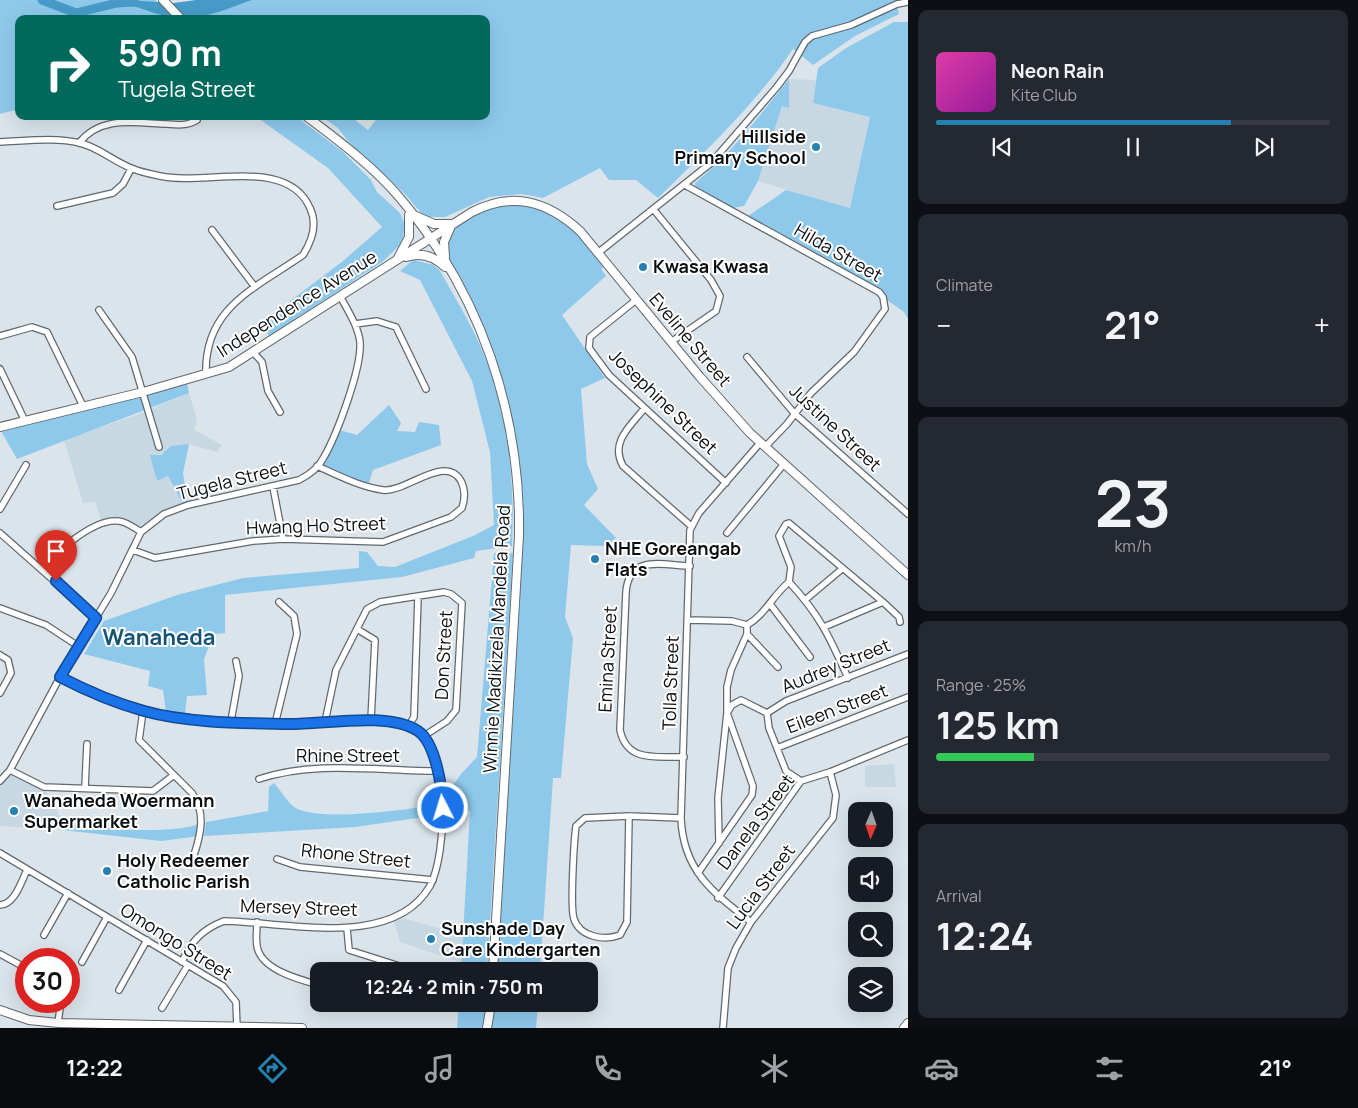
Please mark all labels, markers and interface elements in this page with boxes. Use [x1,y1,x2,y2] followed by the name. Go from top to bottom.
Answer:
[118,29,222,77] text: 590 m
[35,35,100,100] icon: right
[1011,58,1104,84] text: Neon Rain
[118,74,255,104] text: Tugela Street
[1011,84,1077,106] text: Kite Club
[674,124,806,169] place label: Hillside Primary School
[988,133,1016,161] icon: previous
[1119,133,1147,161] icon: pause
[1250,133,1278,161] icon: next
[810,141,822,153] marker: Hillside Primary School
[790,217,887,287] street label: Hilda Street
[212,244,381,362] street label: Independence Avenue
[653,254,769,278] place label: Kwasa Kwasa
[637,261,649,273] marker: Kwasa Kwasa
[936,274,993,296] text: Climate
[644,287,737,391] street label: Eveline Street
[1104,298,1161,350] text: 21°
[936,306,951,344] text: −
[1314,306,1330,344] text: +
[604,343,723,459] street label: Josephine Street
[785,378,887,476] street label: Justine Street
[174,455,289,505] street label: Tugela Street
[1095,458,1171,547] text: 23
[477,504,515,773] street label: Winnie Madikizela Mandela Road
[246,511,386,539] street label: Hwang Ho Street
[35,530,77,581] pin
[1114,535,1152,557] text: km/h
[605,536,741,581] place label: NHE Goreangab Flats
[42,537,70,565] icon: arrive
[589,553,601,565] marker: NHE Goreangab Flats
[592,605,622,713] street label: Emina Street
[429,609,457,700] street label: Don Street
[103,622,215,652] district label: Wanaheda
[778,632,894,698] street label: Audrey Street
[656,635,684,731] street label: Tolla Street
[936,674,1026,696] text: Range · 25%
[783,678,891,738] street label: Eileen Street
[936,698,1060,750] text: 125 km
[296,743,400,767] street label: Rhine Street
[711,769,799,874] street label: Danela Street
[416,781,468,833] position arrow
[24,788,215,833] place label: Wanaheda Woermann Supermarket
[848,802,892,848] north arrow
[848,802,893,1012] map controls
[8,805,20,817] marker: Wanaheda Woermann Supermarket
[300,837,412,873] street label: Rhone Street
[720,839,800,934] street label: Lucia Street
[117,848,250,893] place label: Holy Redeemer Catholic Parish
[848,857,893,902] button: sound
[101,865,113,877] marker: Holy Redeemer Catholic Parish
[936,885,982,907] text: Arrival
[240,893,358,921] street label: Mersey Street
[116,897,237,985] street label: Omongo Street
[936,909,1033,961] text: 12:24
[848,912,893,957] button: search
[441,916,600,961] place label: Sunshade Day Care Kindergarten
[425,933,437,945] marker: Sunshade Day Care Kindergarten
[15,948,80,1013] speed limit sign: 30
[848,967,893,1012] button: layers
[365,974,543,1000] text: 12:24 · 2 min · 750 m
[255,1051,290,1086] icon: directions
[422,1051,457,1086] icon: music
[590,1051,625,1086] icon: phone
[757,1051,792,1086] icon: climate
[924,1051,959,1086] icon: car
[1092,1051,1127,1086] icon: filters
[66,1053,123,1083] text: 12:22
[1259,1053,1292,1083] text: 21°

